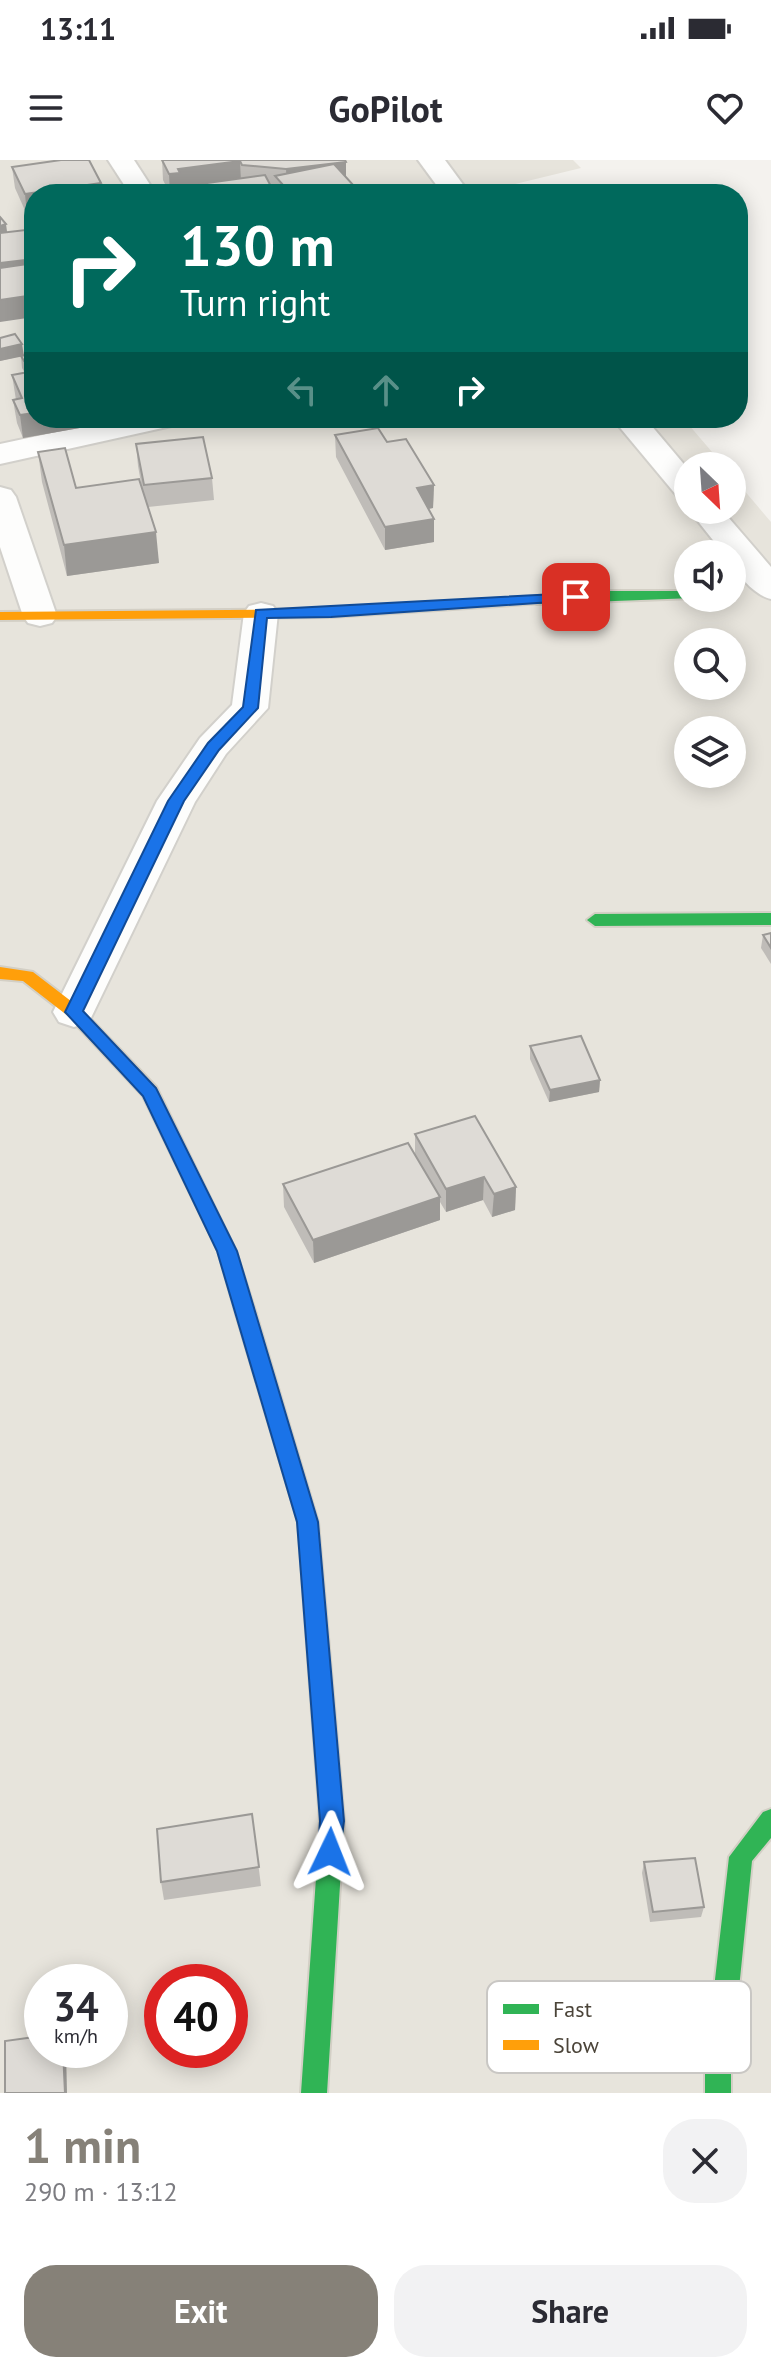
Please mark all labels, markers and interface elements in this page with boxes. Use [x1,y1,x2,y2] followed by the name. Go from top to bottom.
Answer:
[40,9,116,48] text: 13:11
[328,85,443,132] text: GoPilot
[24,86,68,130] icon: menu
[703,86,747,130] icon: heart
[180,209,335,281] text: 130 m
[48,216,152,320] icon: right
[180,279,330,326] text: Turn right
[280,368,324,412] icon: left
[364,368,408,412] icon: ahead
[448,368,492,412] icon: right
[674,452,746,524] north arrow
[674,452,746,788] map controls
[674,540,746,612] button: sound
[542,563,610,631] pin
[554,575,598,619] icon: arrive
[674,628,746,700] button: search
[674,716,746,788] button: layers
[288,1810,372,1894] position arrow
[144,1964,248,2068] speed limit sign: 40
[53,1980,99,2032] text: 34
[487,1981,751,2073] legend
[553,1995,593,2023] text: Fast
[54,2023,98,2049] text: km/h
[553,2031,599,2059] text: Slow
[24,2114,141,2176] text: 1 min
[663,2119,747,2203] button: close
[24,2175,178,2208] text: 290 m · 13:12
[24,2265,378,2357] button: Exit
[394,2265,747,2357] button: Share

